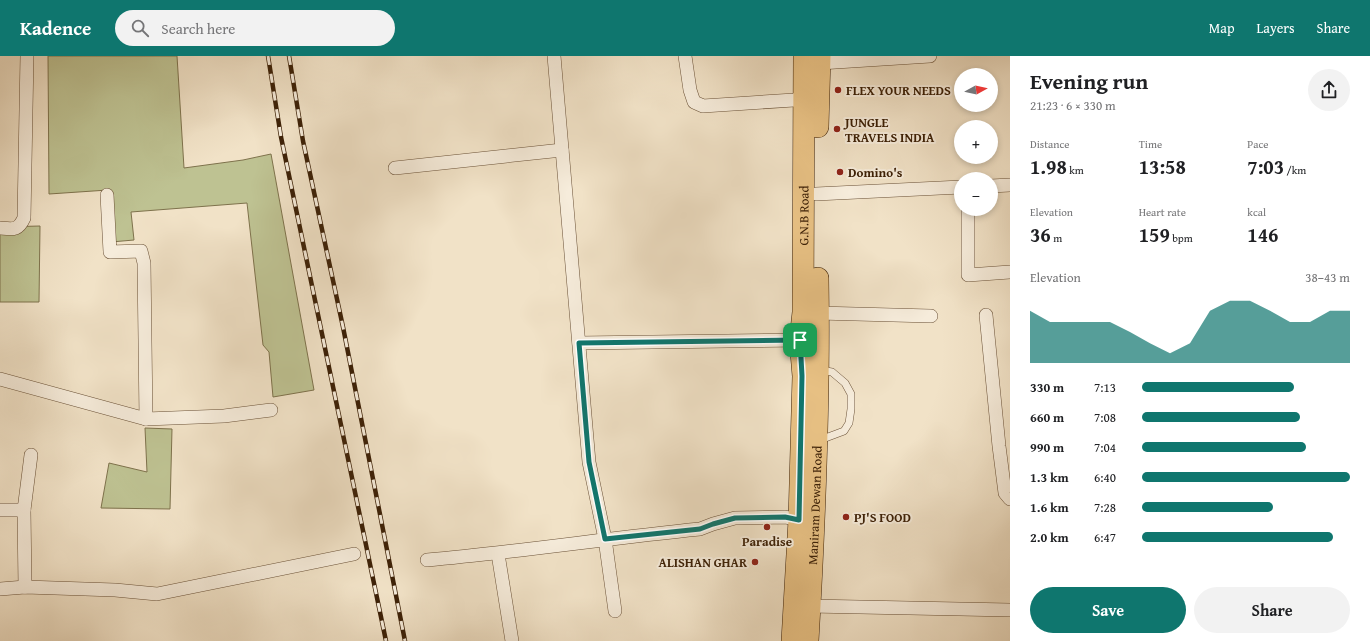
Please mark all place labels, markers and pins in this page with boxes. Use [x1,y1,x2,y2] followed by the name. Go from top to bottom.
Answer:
[846,81,951,100] place label: FLEX YOUR NEEDS
[833,85,843,95] marker: FLEX YOUR NEEDS
[843,113,935,147] place label: JUNGLE TRAVELS INDIA
[832,124,842,134] marker: JUNGLE TRAVELS INDIA
[848,163,903,182] place label: Domino's
[835,167,845,177] marker: Domino's
[783,323,817,357] pin
[854,508,911,527] place label: PJ'S FOOD
[841,512,851,522] marker: PJ'S FOOD
[762,522,772,532] marker: Paradise
[742,532,792,551] place label: Paradise
[659,553,748,572] place label: ALISHAN GHAR
[750,557,760,567] marker: ALISHAN GHAR

